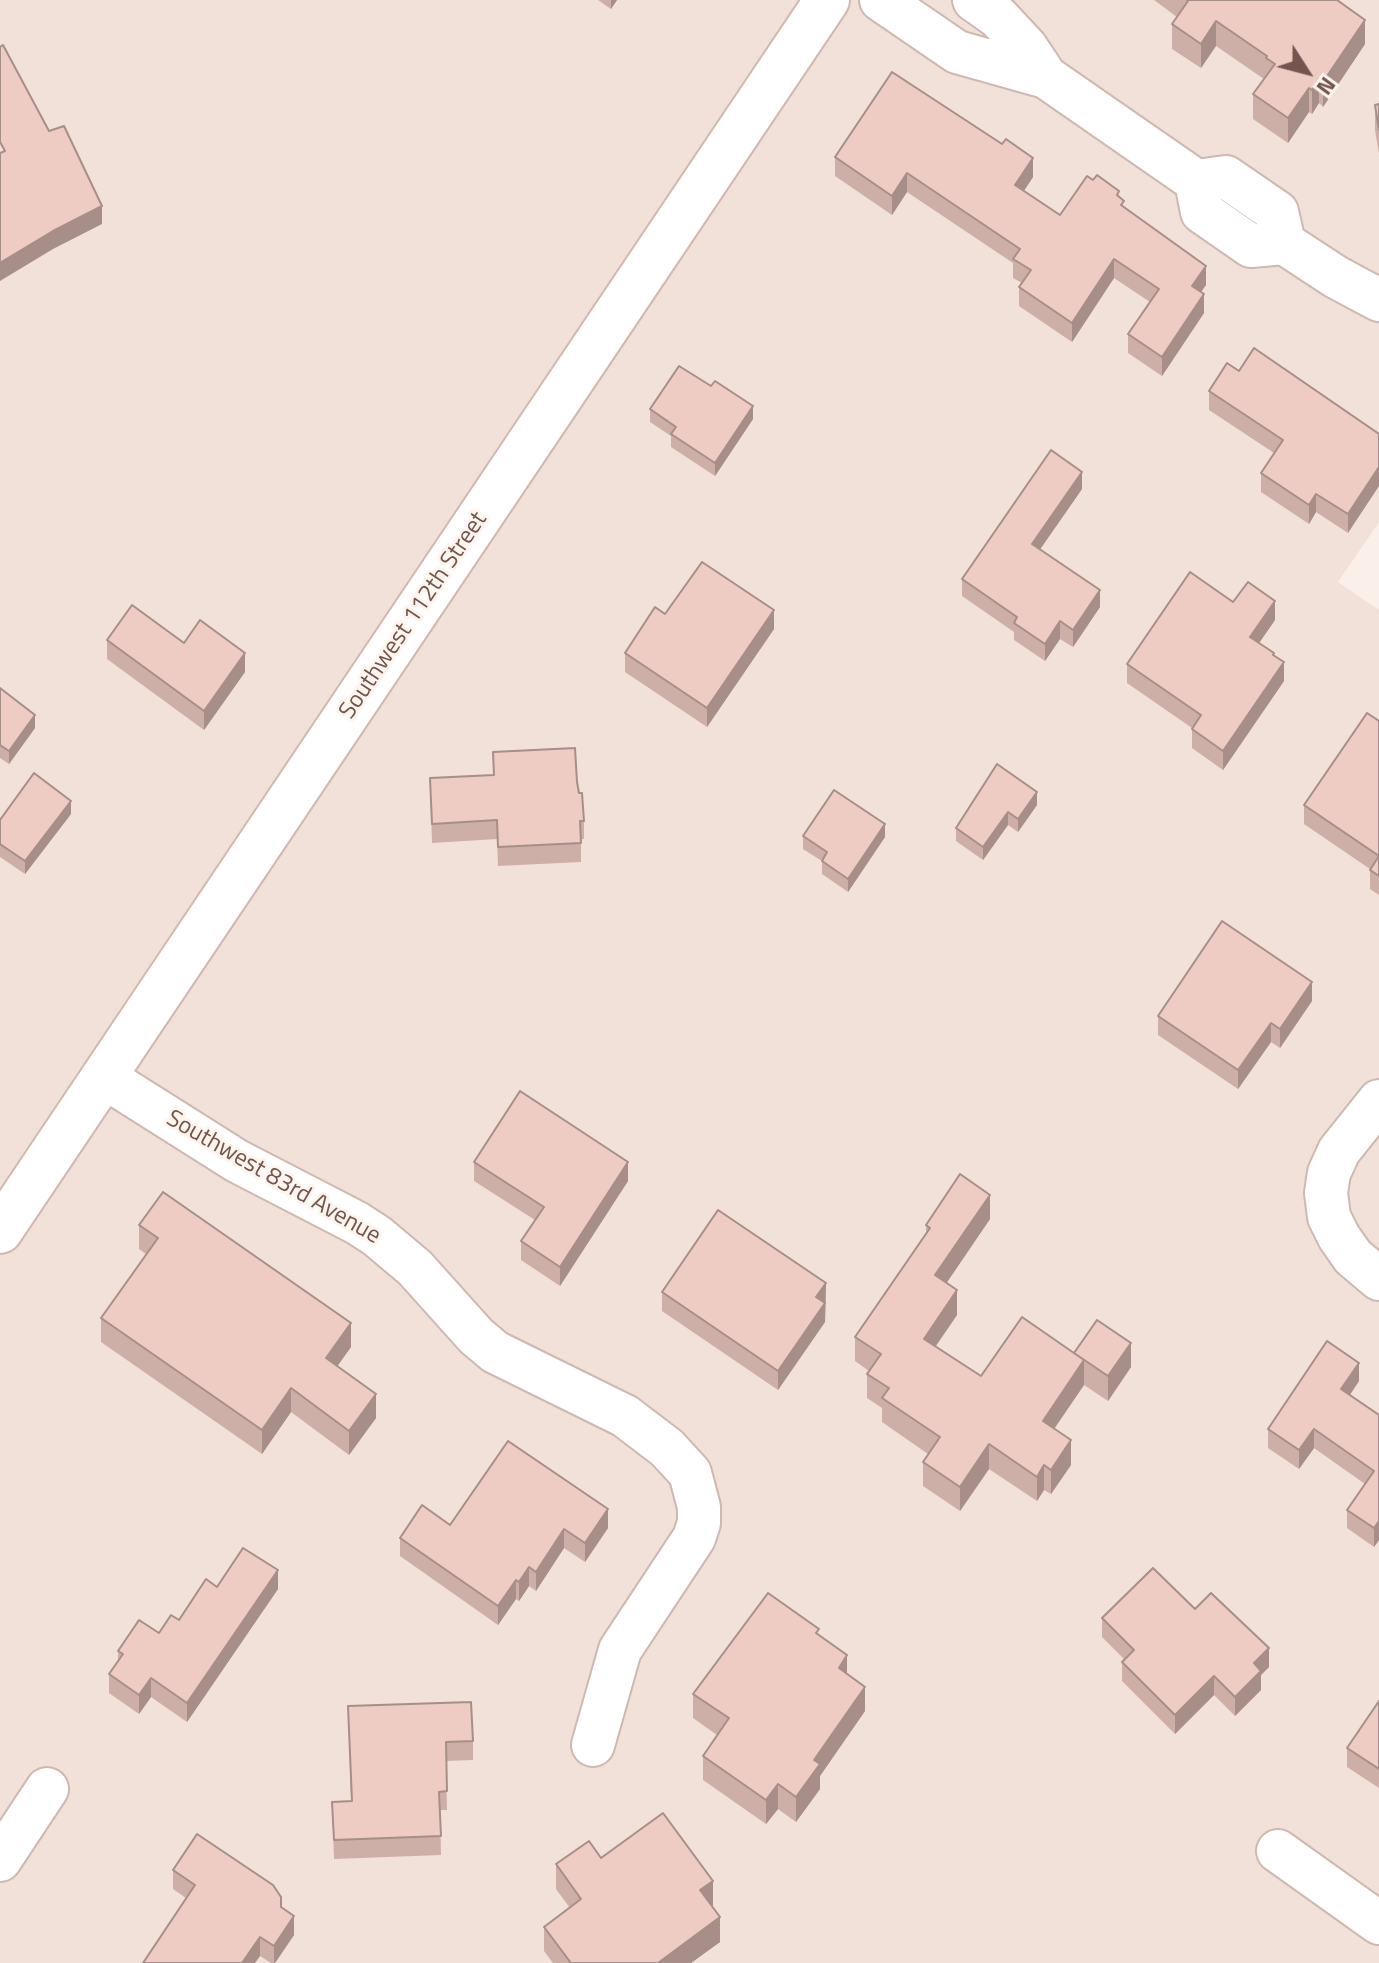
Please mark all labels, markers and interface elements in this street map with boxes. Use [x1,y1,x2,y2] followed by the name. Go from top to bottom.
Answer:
[1267,32,1347,112] north arrow
[1308,70,1345,102] text: N
[334,507,494,725] street label: Southwest 112th Street
[161,1105,385,1251] street label: Southwest 83rd Avenue

